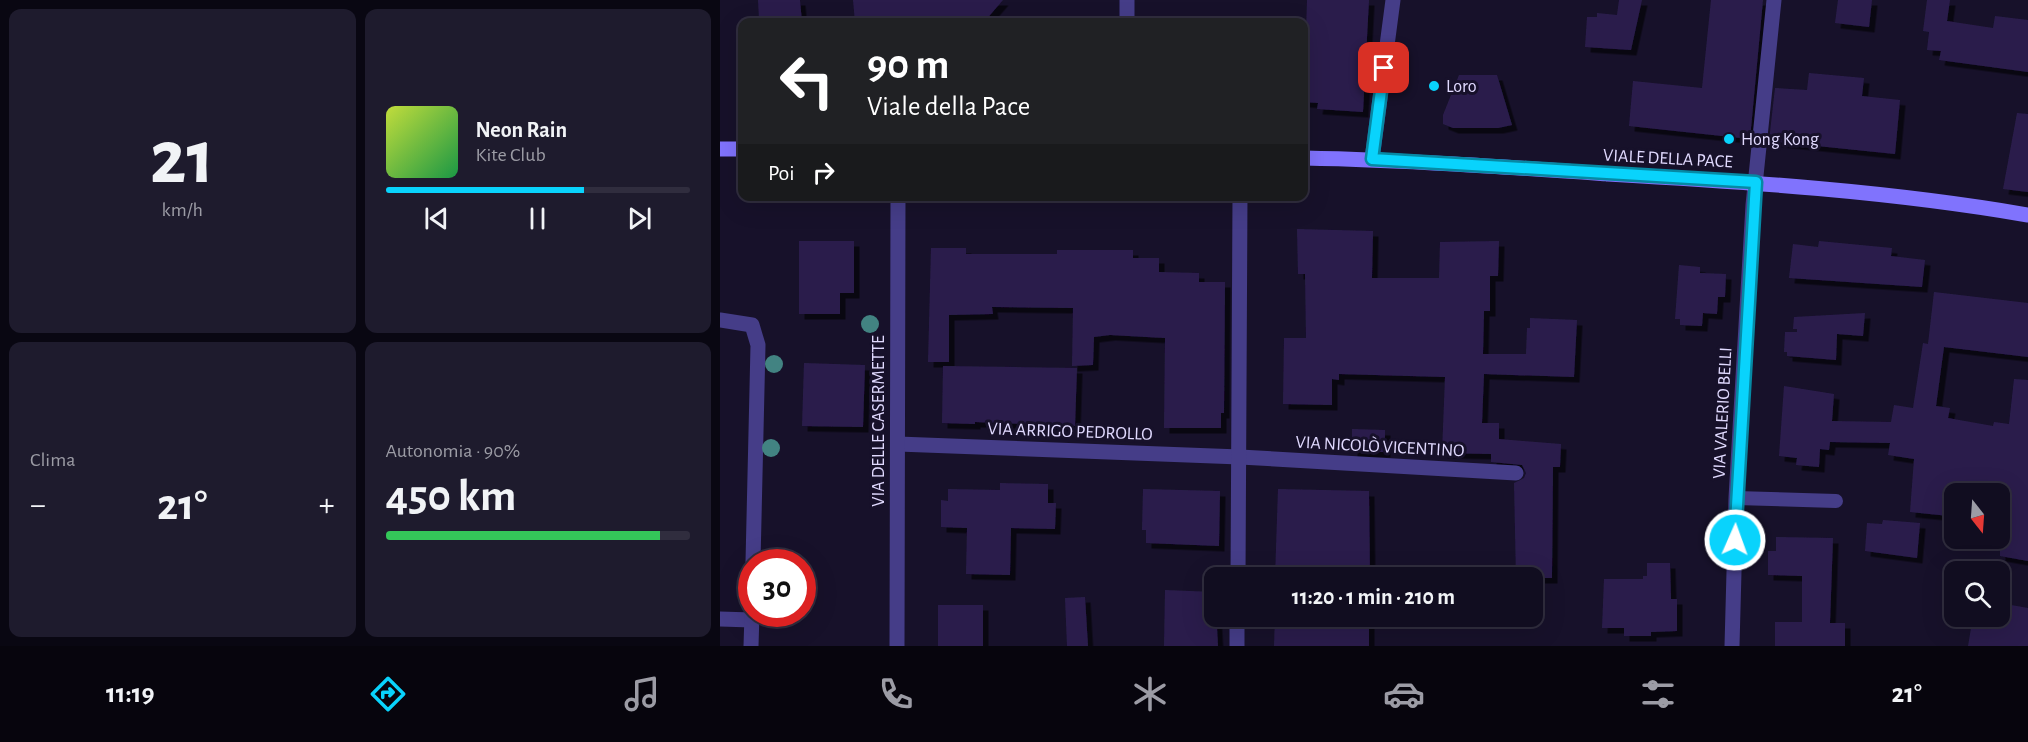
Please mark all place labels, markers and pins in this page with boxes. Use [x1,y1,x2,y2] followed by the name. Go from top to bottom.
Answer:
[1358,42,1409,93] pin
[1446,78,1477,96] place label: Loro
[1427,79,1441,93] marker: Loro
[1741,131,1819,149] place label: Hong Kong
[1722,132,1736,146] marker: Hong Kong

